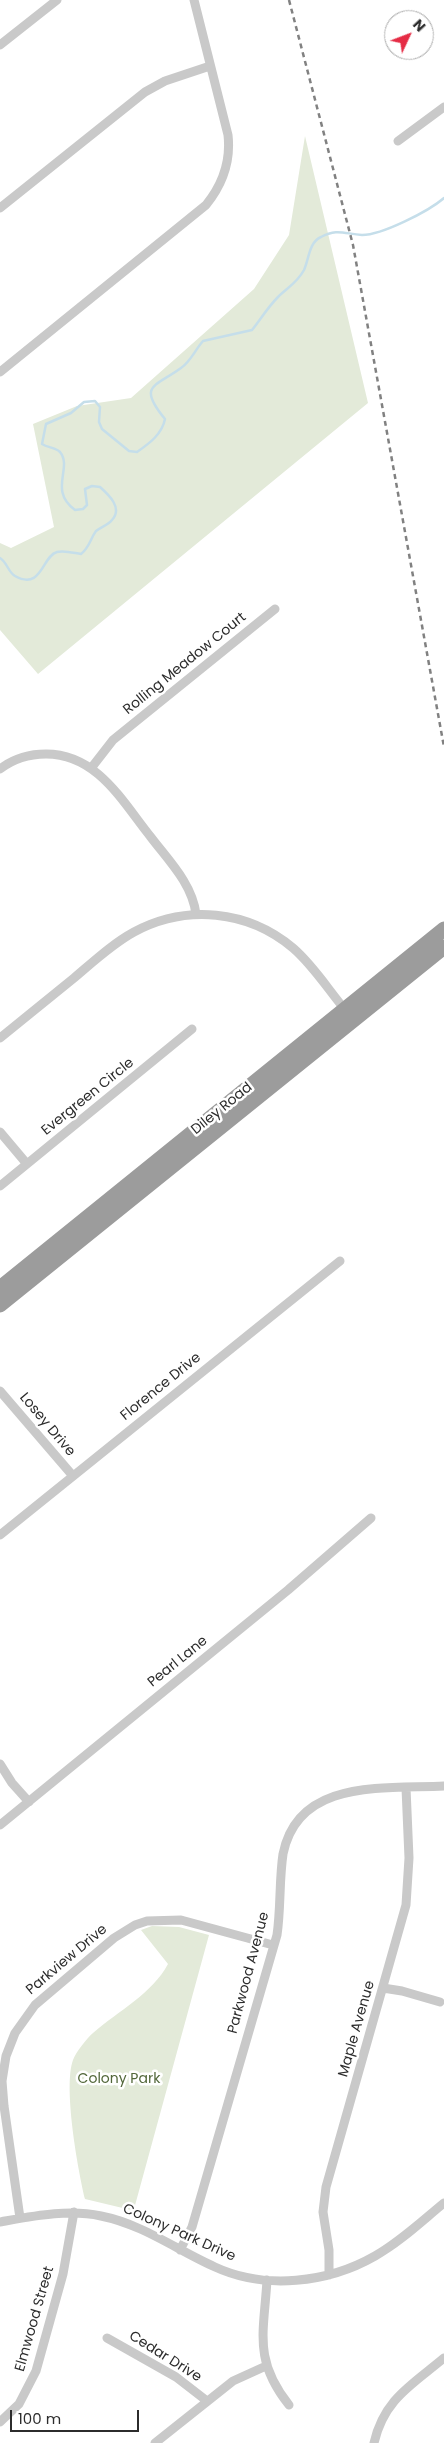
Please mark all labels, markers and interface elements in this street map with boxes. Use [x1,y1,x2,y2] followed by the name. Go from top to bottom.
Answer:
[384,10,434,60] north arrow
[408,15,430,36] text: N
[120,609,250,719] street label: Rolling Meadow Court
[39,1055,137,1139] street label: Evergreen Circle
[188,1079,256,1139] street label: Diley Road
[118,1350,204,1424] street label: Florence Drive
[16,1390,78,1460] street label: Losey Drive
[145,1633,211,1691] street label: Pearl Lane
[225,1910,273,2036] street label: Parkwood Avenue
[23,1921,111,1999] street label: Parkview Drive
[335,1979,379,2079] street label: Maple Avenue
[78,2071,160,2087] park label: Colony Park
[120,2201,238,2265] street label: Colony Park Drive
[12,2264,58,2374] street label: Elmwood Street
[126,2328,204,2386] street label: Cedar Drive
[12,2400,141,2432] scale bar
[18,2408,61,2429] text: 100 m

